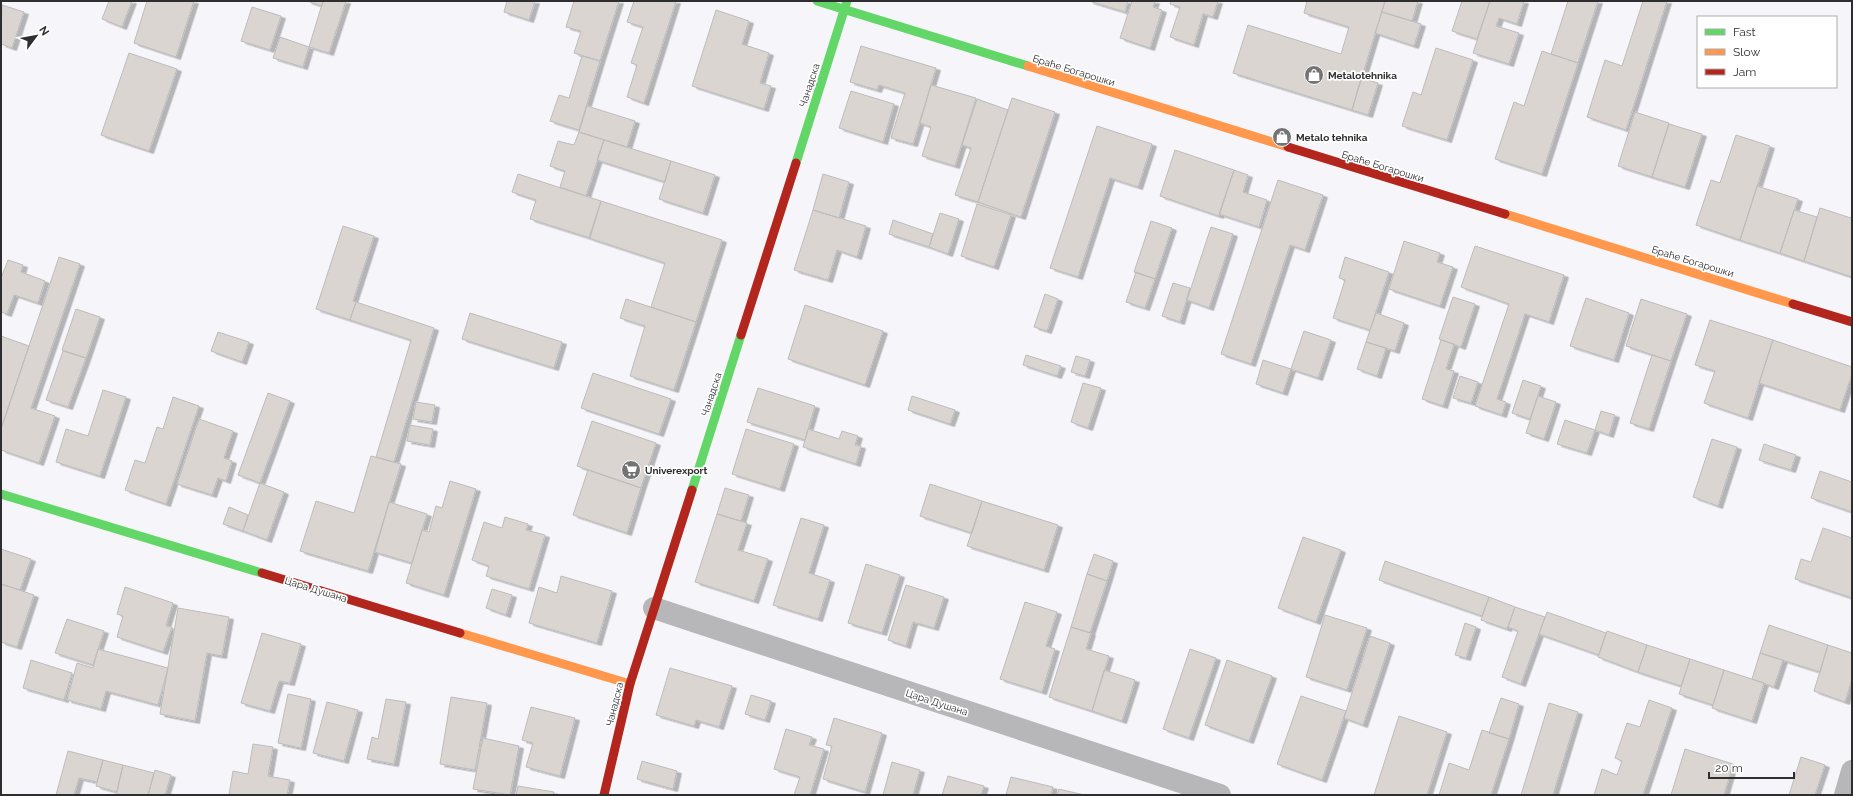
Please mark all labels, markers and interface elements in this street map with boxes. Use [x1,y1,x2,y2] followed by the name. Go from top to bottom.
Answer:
[16,16,56,56] north arrow
[1697,16,1837,88] legend
[36,24,52,38] text: N
[1733,25,1756,39] text: Fast
[1733,45,1760,59] text: Slow
[1031,53,1116,88] street label: Браће Богарошки
[797,62,822,108] street label: Чанадска
[1303,64,1325,86] shop icon: Metalotehnika
[1733,65,1756,79] text: Jam
[1328,70,1397,81] place label: Metalotehnika
[1271,126,1293,148] shop icon: Metalo tehnika
[1296,132,1368,143] place label: Metalo tehnika
[1340,149,1425,184] street label: Браће Богарошки
[1650,244,1735,279] street label: Браће Богарошки
[699,371,724,417] street label: Чанадска
[620,459,642,481] supermarket icon: Univerexport
[645,465,707,476] place label: Univerexport
[283,575,348,604] street label: Цара Душана
[604,681,625,727] street label: Чанадска
[904,687,969,718] street label: Цара Душана
[1709,754,1794,780] scale bar
[1715,761,1743,775] text: 20 m

